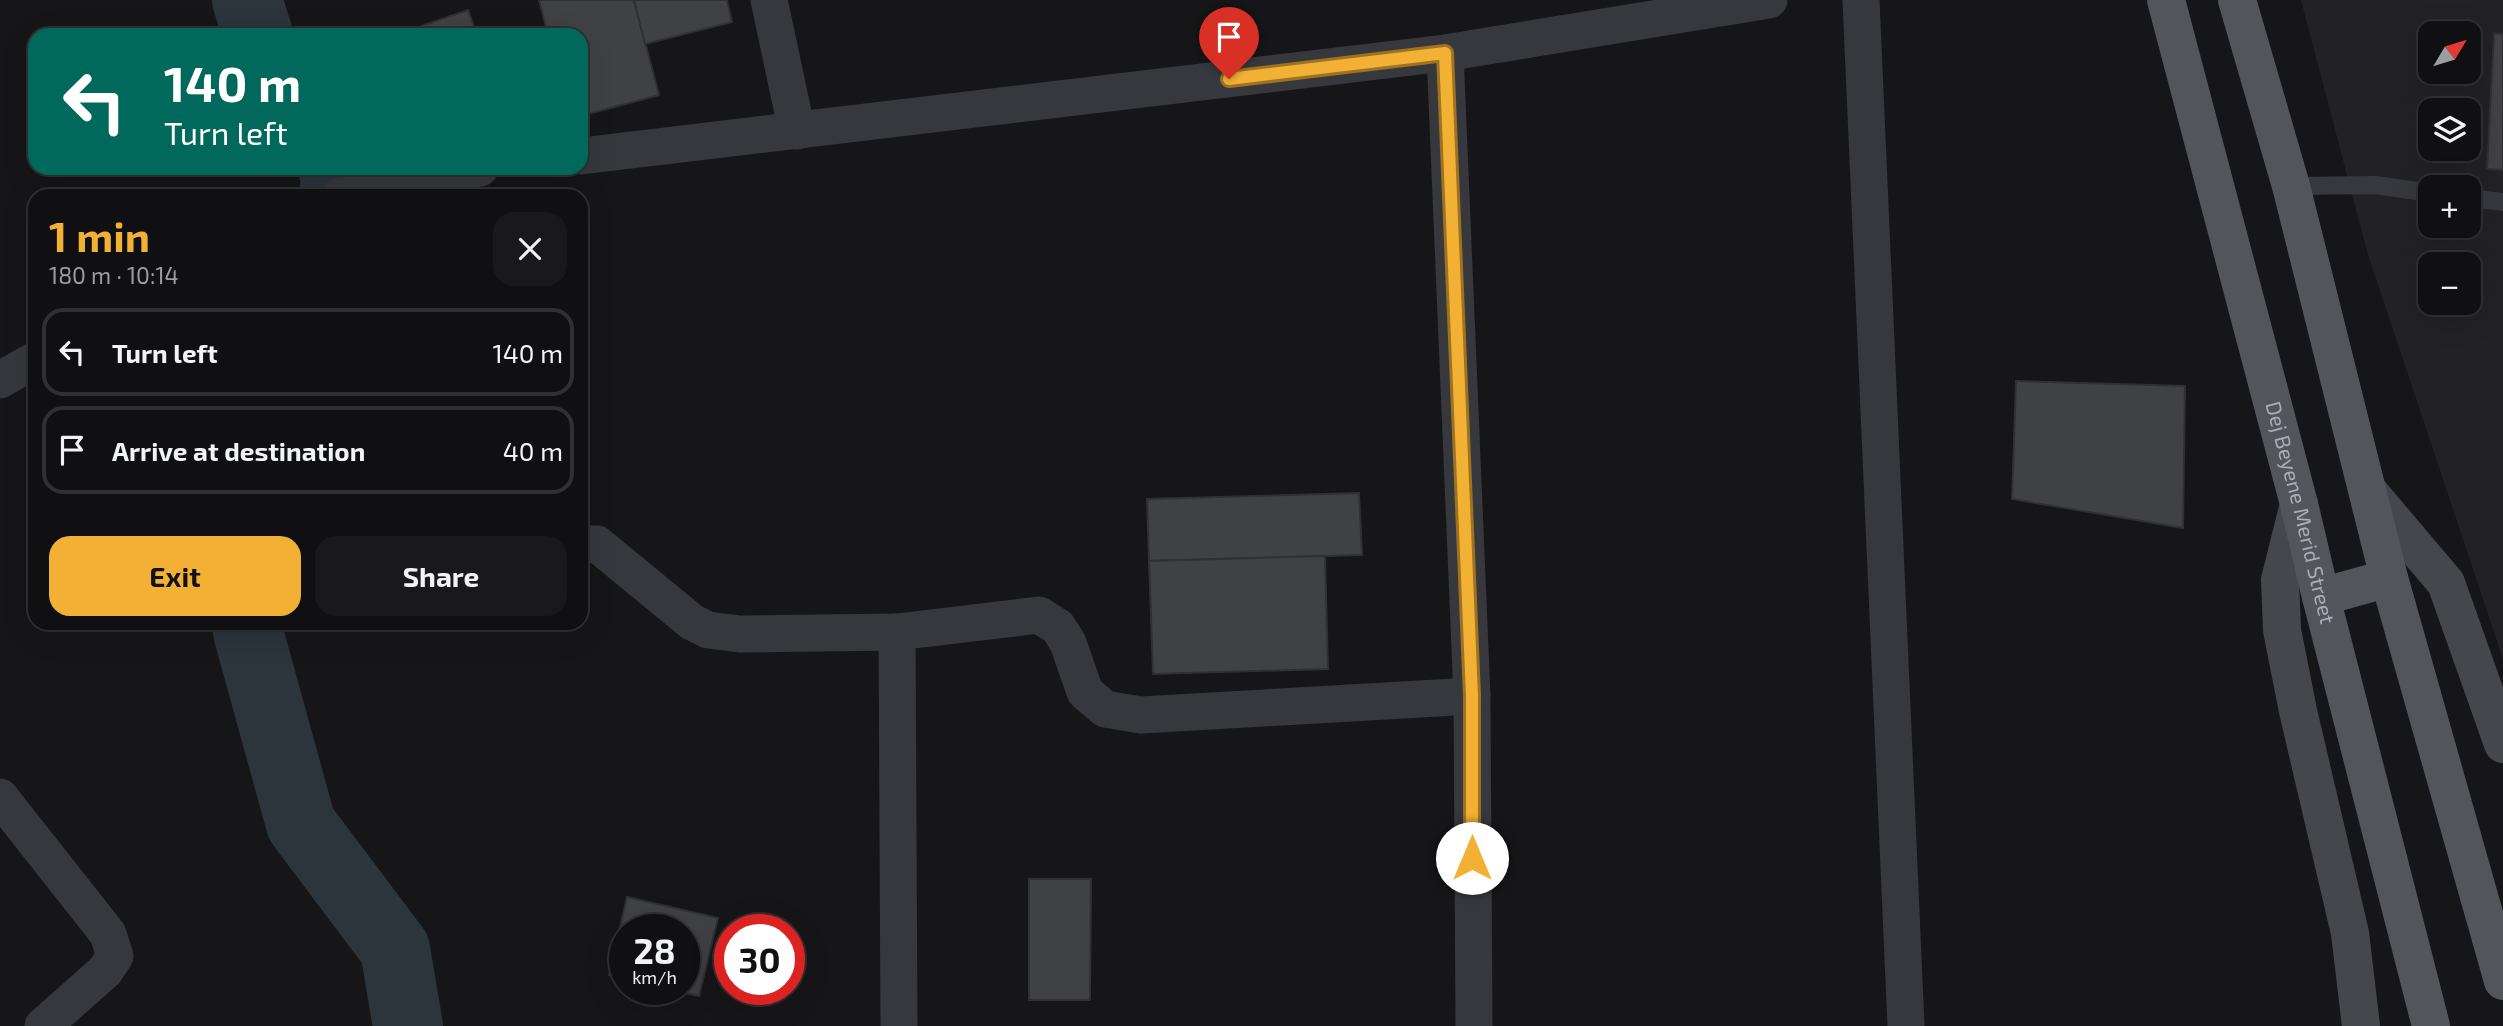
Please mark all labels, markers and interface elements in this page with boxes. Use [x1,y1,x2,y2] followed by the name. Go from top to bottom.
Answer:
[1199,7,1259,79] pin
[1210,18,1248,56] icon: arrive
[2418,21,2482,84] north arrow
[2418,21,2481,315] map controls
[164,53,301,112] text: 140 m
[49,56,140,147] icon: left
[2418,98,2481,161] button: layers
[164,113,288,151] text: Turn left
[2418,175,2481,238] button: +
[49,210,150,260] text: 1 min
[493,212,567,286] button: close
[2418,252,2481,315] button: −
[49,261,179,289] text: 180 m · 10:14
[53,333,91,371] icon: left
[112,337,218,368] text: Turn left
[492,337,563,368] text: 140 m
[2261,398,2341,626] street label: Dej Beyene Merid Street
[53,431,91,469] icon: arrive
[112,435,365,466] text: Arrive at destination
[503,435,563,466] text: 40 m
[49,536,301,616] button: Exit
[315,536,567,616] button: Share
[1435,821,1509,895] position arrow
[714,914,805,1005] speed limit sign: 30
[633,929,676,971] text: 28
[632,966,677,988] text: km/h

